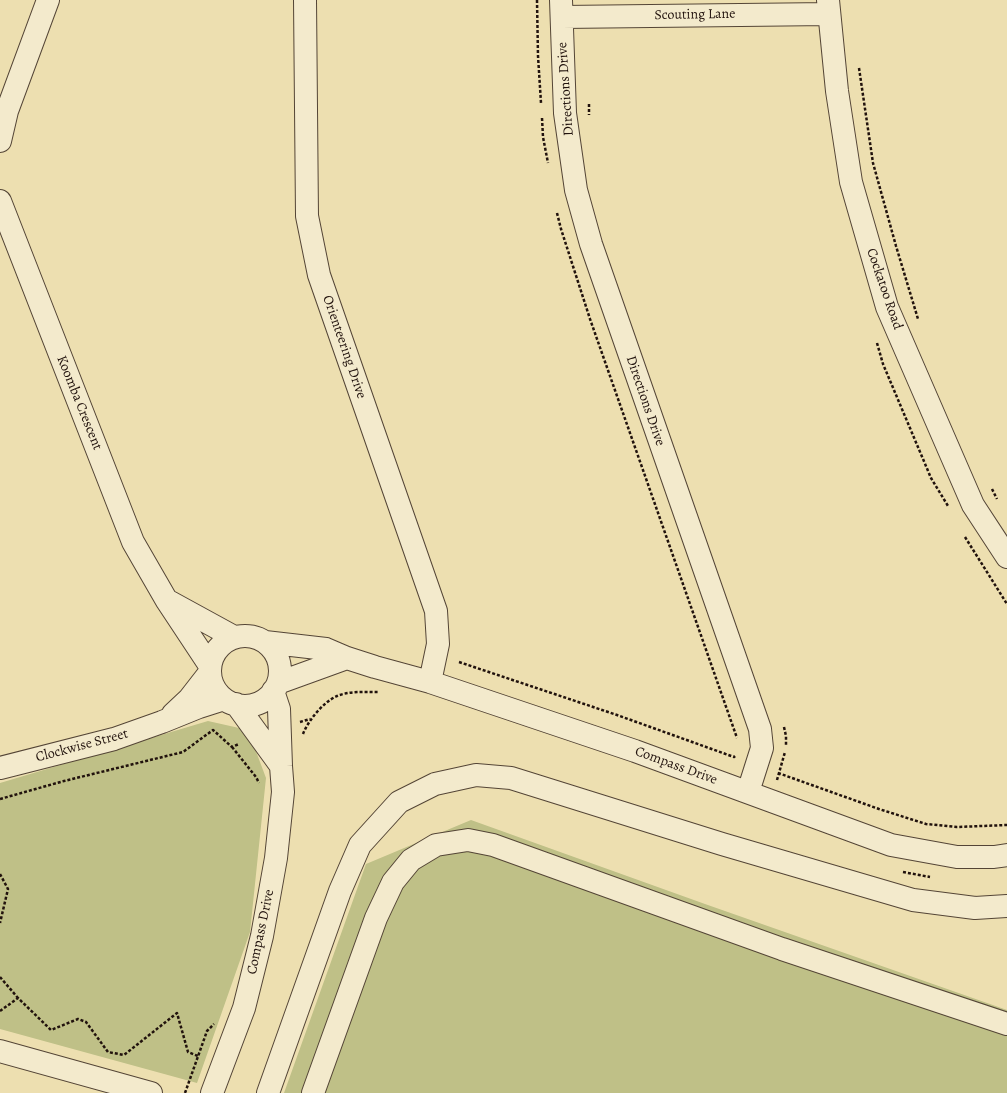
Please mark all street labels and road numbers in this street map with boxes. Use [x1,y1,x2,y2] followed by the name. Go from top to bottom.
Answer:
[654,6,736,24] street label: Scouting Lane
[554,41,578,137] street label: Directions Drive
[862,246,906,332] street label: Cockatoo Road
[318,293,370,401] street label: Orienteering Drive
[52,353,106,453] street label: Koomba Crescent
[622,354,668,448] street label: Directions Drive
[34,726,130,766] street label: Clockwise Street
[632,743,720,789] street label: Compass Drive
[244,888,278,976] street label: Compass Drive

